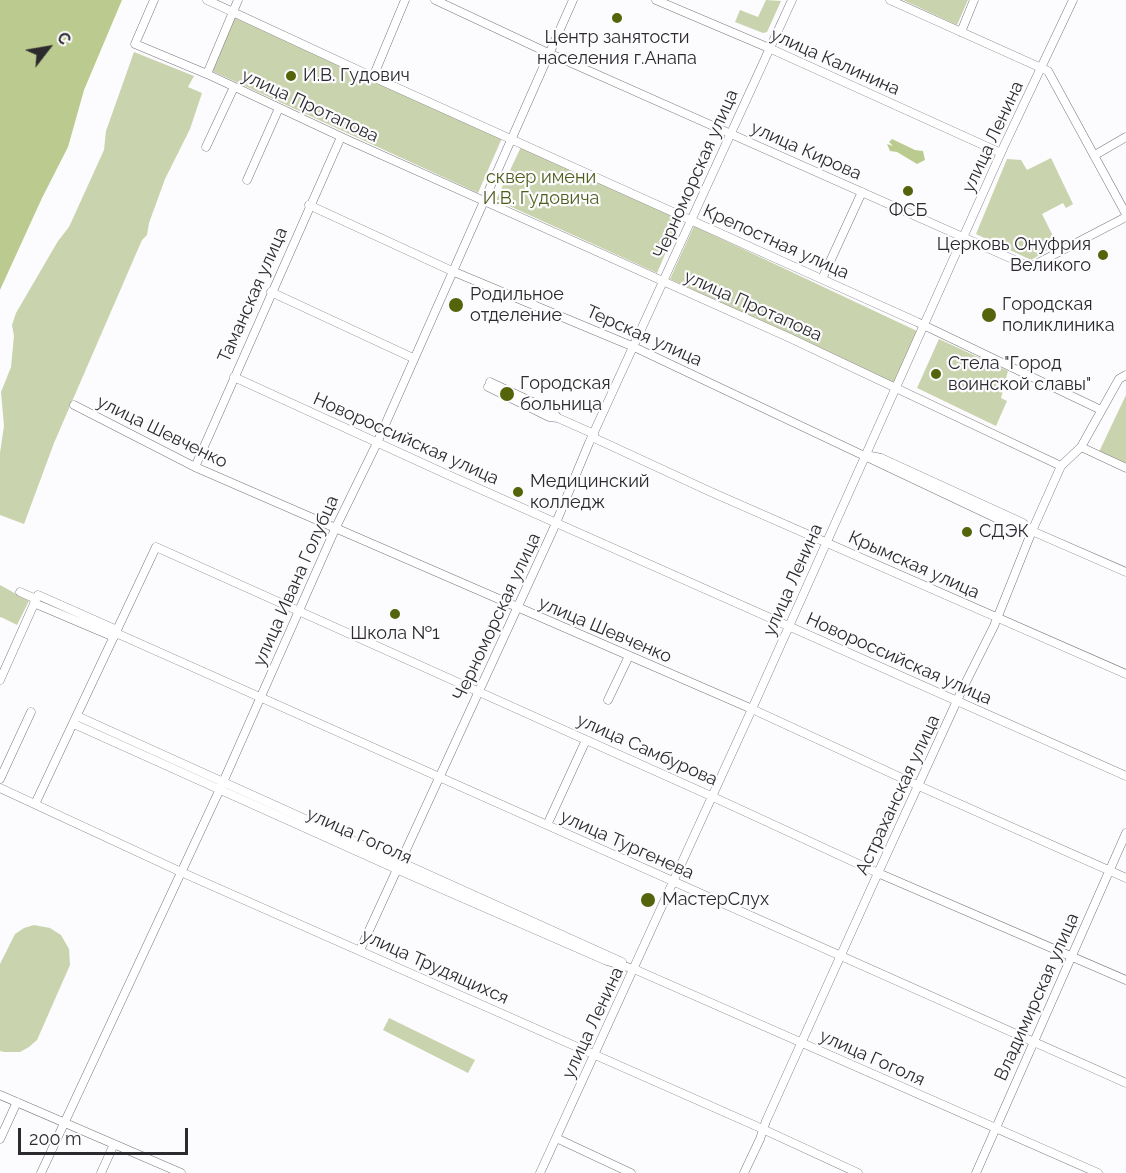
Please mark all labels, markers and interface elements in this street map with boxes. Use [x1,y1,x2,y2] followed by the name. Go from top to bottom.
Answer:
[610,11,624,25] marker: Центр занятости населения г.Анапа
[18,18,78,78] north arrow
[767,24,903,100] street label: улица Калинина
[537,27,697,70] place label: Центр занятости населения г.Анапа
[53,29,75,48] text: С
[238,65,382,147] street label: улица Протапова
[303,65,410,87] place label: И.В. Гудович
[284,69,298,83] marker: И.В. Гудович
[958,78,1028,196] street label: улица Ленина
[649,86,743,262] street label: Черноморская улица
[747,117,865,185] street label: улица Кирова
[483,167,599,210] park label: сквер имени И.В. Гудовича
[901,184,915,198] marker: ФСБ
[700,200,852,284] street label: Крепостная улица
[889,200,927,222] place label: ФСБ
[214,224,292,366] street label: Таманская улица
[937,234,1091,276] place label: Церковь Онуфрия Великого
[1096,248,1110,262] marker: Церковь Онуфрия Великого
[681,266,825,346] street label: улица Протапова
[470,284,564,326] place label: Родильное отделение
[1002,294,1114,336] place label: Городская поликлиника
[447,296,465,314] marker: Родильное отделение
[583,301,705,371] street label: Терская улица
[980,306,998,324] marker: Городская поликлиника
[948,353,1091,395] place label: Стела "Город воинской славы"
[929,367,943,381] marker: Стела "Город воинской славы"
[520,373,611,416] place label: Городская больница
[498,385,516,403] marker: Городская больница
[310,388,502,490] street label: Новороссийская улица
[93,391,231,473] street label: улица Шевченко
[530,471,650,514] place label: Медицинский колледж
[511,485,525,499] marker: Медицинский колледж
[249,492,343,670] street label: улица Ивана Голубца
[759,520,827,640] street label: улица Ленина
[979,521,1029,543] place label: СДЭК
[960,525,974,539] marker: СДЭК
[845,526,983,604] street label: Крымская улица
[449,530,545,704] street label: Черноморская улица
[535,592,675,668] street label: улица Шевченко
[388,607,402,621] marker: Школа №1
[803,608,995,710] street label: Новороссийская улица
[350,623,440,645] place label: Школа №1
[573,709,721,791] street label: улица Самбурова
[851,711,945,879] street label: Астраханская улица
[303,803,415,869] street label: улица Гоголя
[557,806,697,884] street label: улица Тургенева
[662,889,769,911] place label: МастерСлух
[639,891,657,909] marker: МастерСлух
[990,910,1084,1084] street label: Владимирская улица
[358,925,512,1009] street label: улица Трудящихся
[558,964,628,1082] street label: улица Ленина
[816,1025,928,1091] street label: улица Гоголя
[21,1116,190,1154] scale bar
[29,1128,82,1149] text: 200 m

